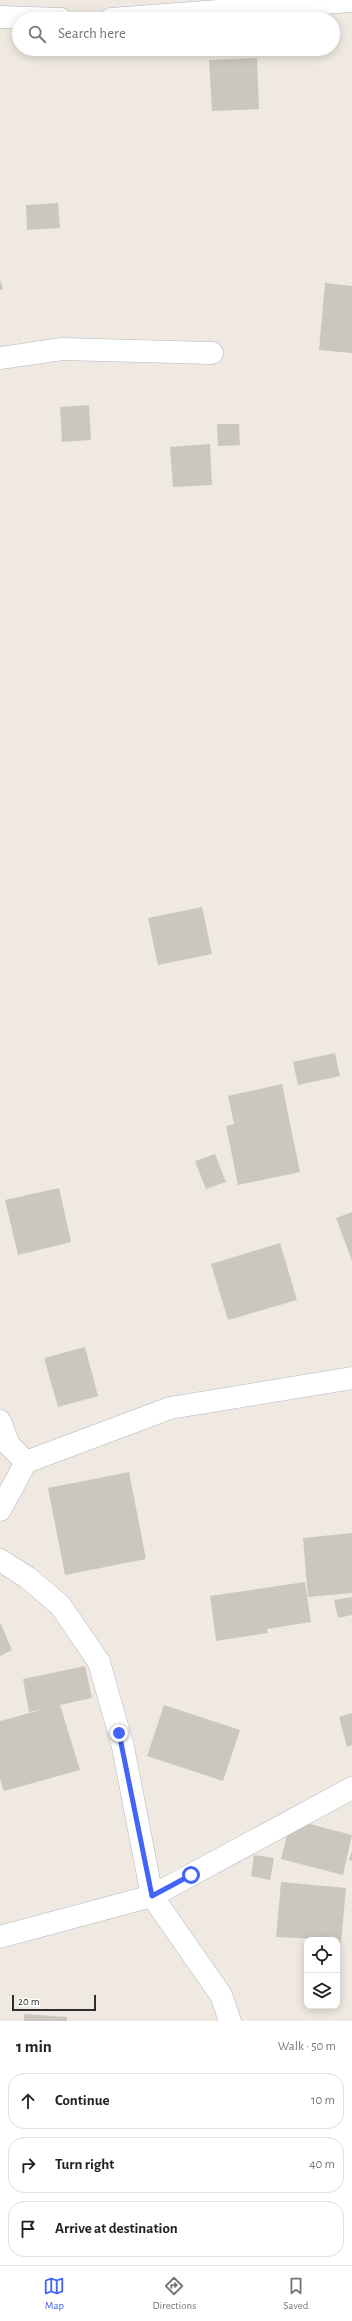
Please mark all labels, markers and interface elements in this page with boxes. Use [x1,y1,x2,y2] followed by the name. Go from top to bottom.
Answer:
[12,12,340,56] search box
[26,23,48,45] icon: search
[58,26,126,41] text: Search here
[110,1724,128,1742] route end
[182,1866,200,1884] route start
[304,1937,340,2009] map controls
[304,1937,340,1973] button: locate
[304,1973,340,2009] button: layers
[12,1993,96,2012] scale bar
[18,1996,39,2007] text: 20 m
[16,2038,52,2055] text: 1 min
[278,2040,336,2053] text: Walk · 50 m
[17,2090,39,2112] icon: ahead
[55,2093,110,2108] text: Continue
[311,2094,335,2107] text: 10 m
[17,2154,39,2176] icon: right
[55,2157,114,2172] text: Turn right
[309,2158,335,2171] text: 40 m
[17,2218,39,2240] icon: arrive
[55,2221,178,2236] text: Arrive at destination
[43,2275,65,2312] tab: Map
[152,2275,196,2312] tab: Directions
[283,2275,308,2312] tab: Saved

